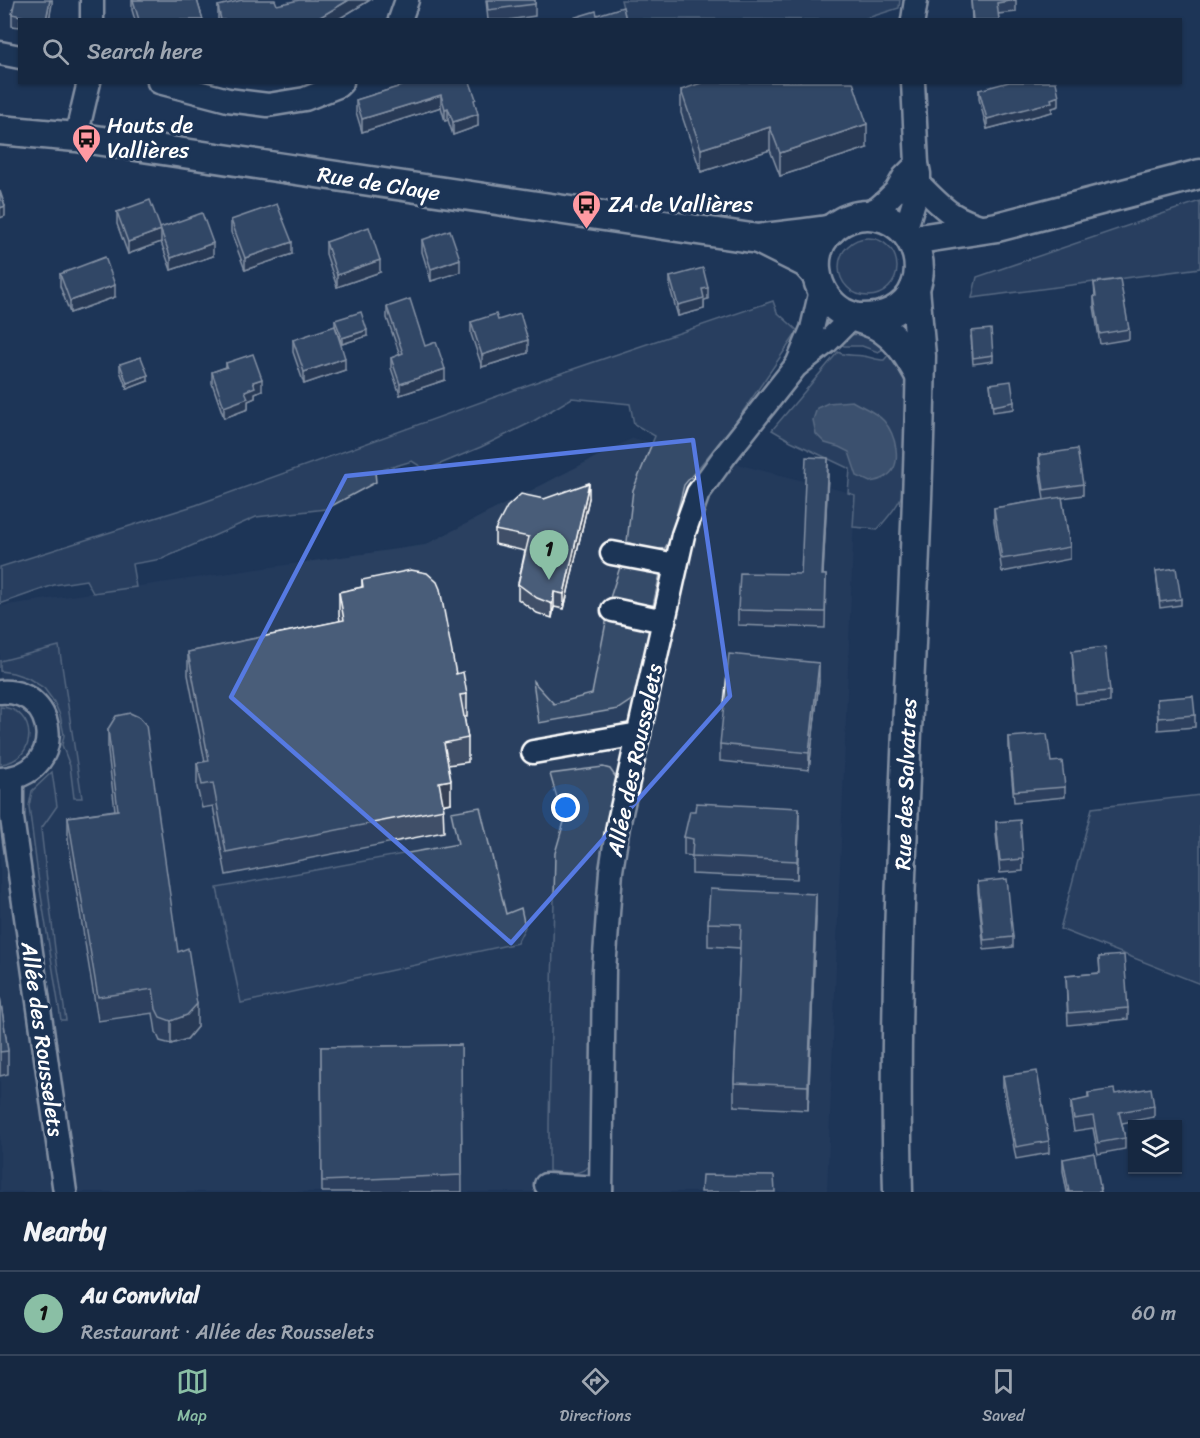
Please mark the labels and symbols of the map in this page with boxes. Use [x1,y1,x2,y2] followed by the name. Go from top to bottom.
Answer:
[107,106,193,170] place label: Hauts de Vallières
[70,122,102,164] bus stop icon: Hauts de Vallières
[315,155,443,212] street label: Rue de Claye
[608,185,754,224] place label: ZA de Vallières
[571,188,603,230] bus stop icon: ZA de Vallières
[530,530,568,580] pin: 1
[595,660,674,861] street label: Allée des Rousselets
[883,697,928,871] street label: Rue des Salvatres
[551,793,580,822] your location
[9,938,75,1139] street label: Allée des Rousselets

